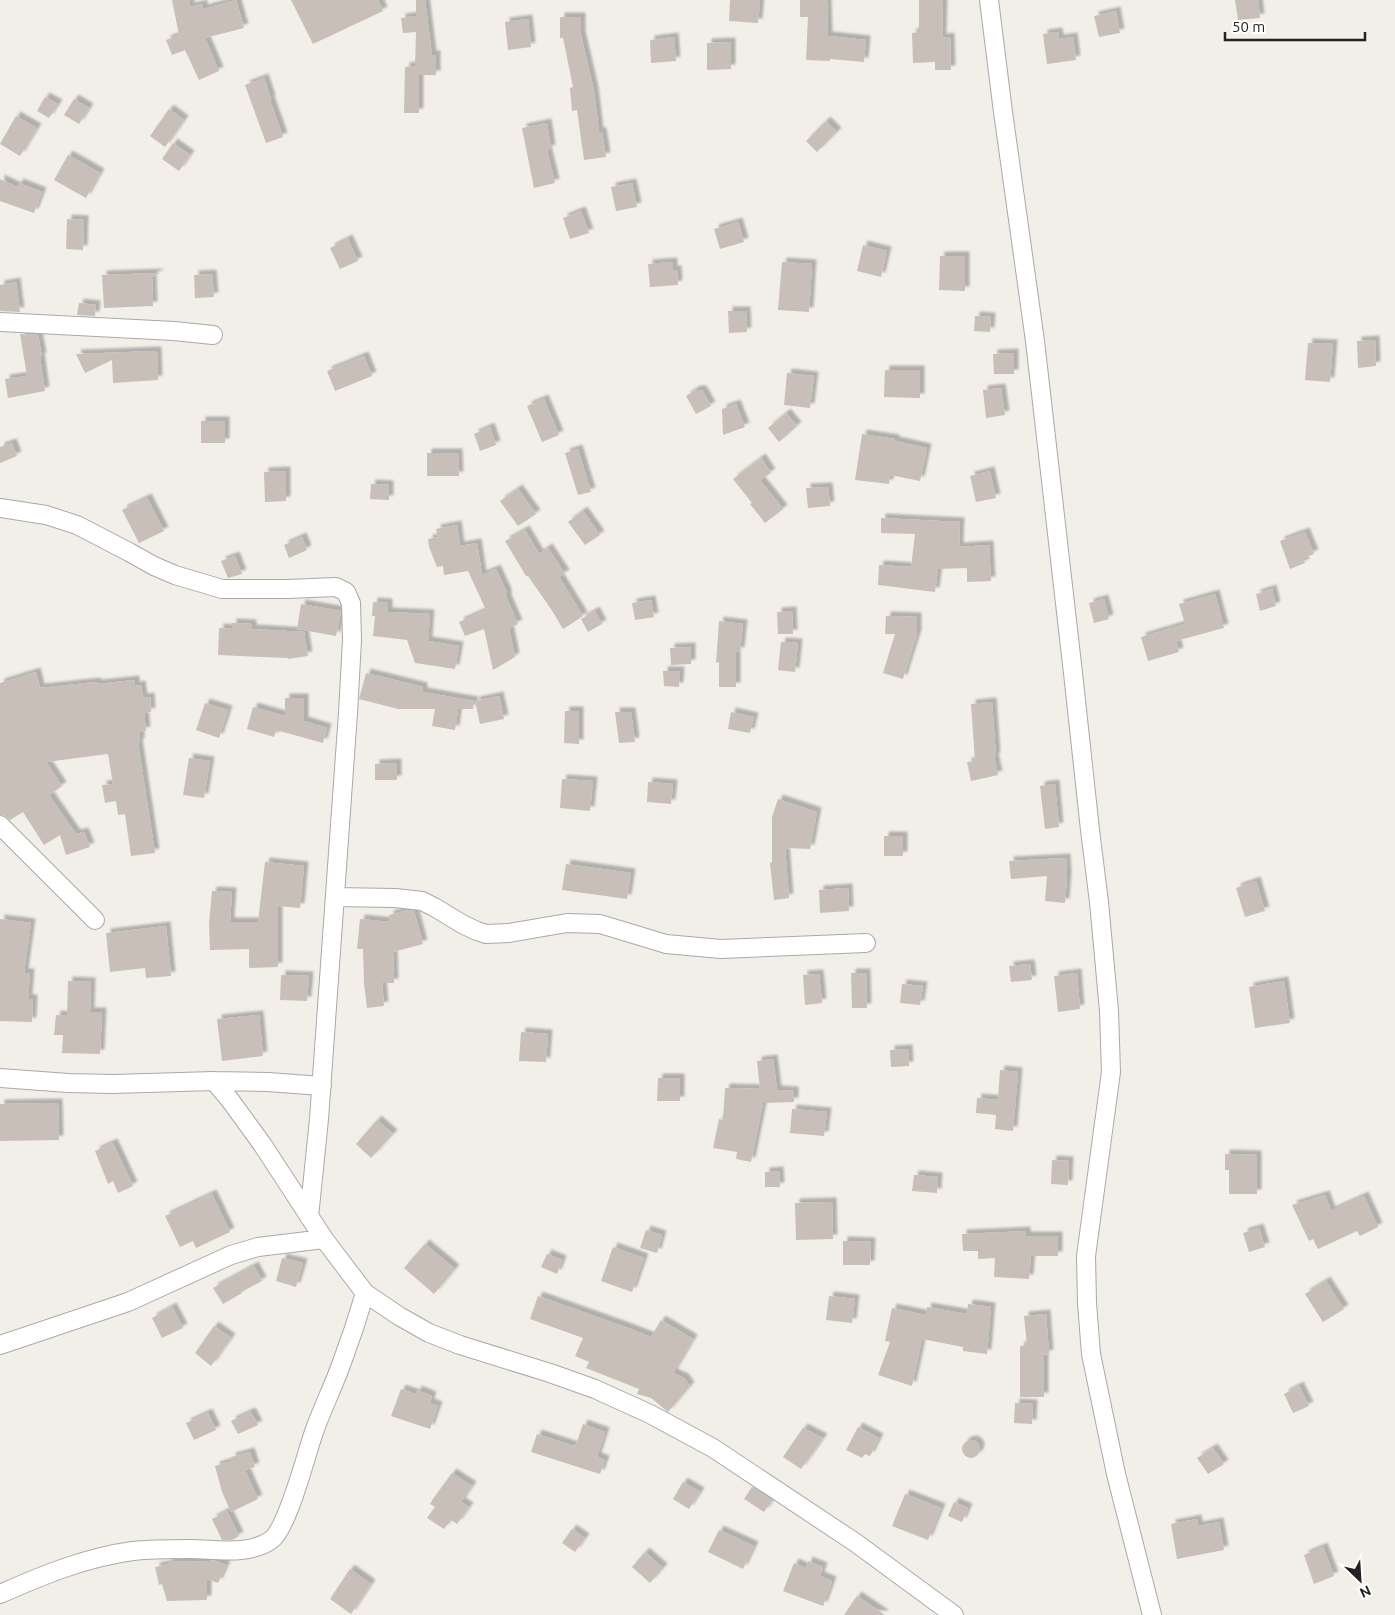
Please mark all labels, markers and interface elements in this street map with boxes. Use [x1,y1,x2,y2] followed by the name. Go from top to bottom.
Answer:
[1225,10,1365,42] scale bar
[1232,18,1265,35] text: 50 m
[1335,1555,1385,1605] north arrow
[1357,1582,1374,1601] text: N

